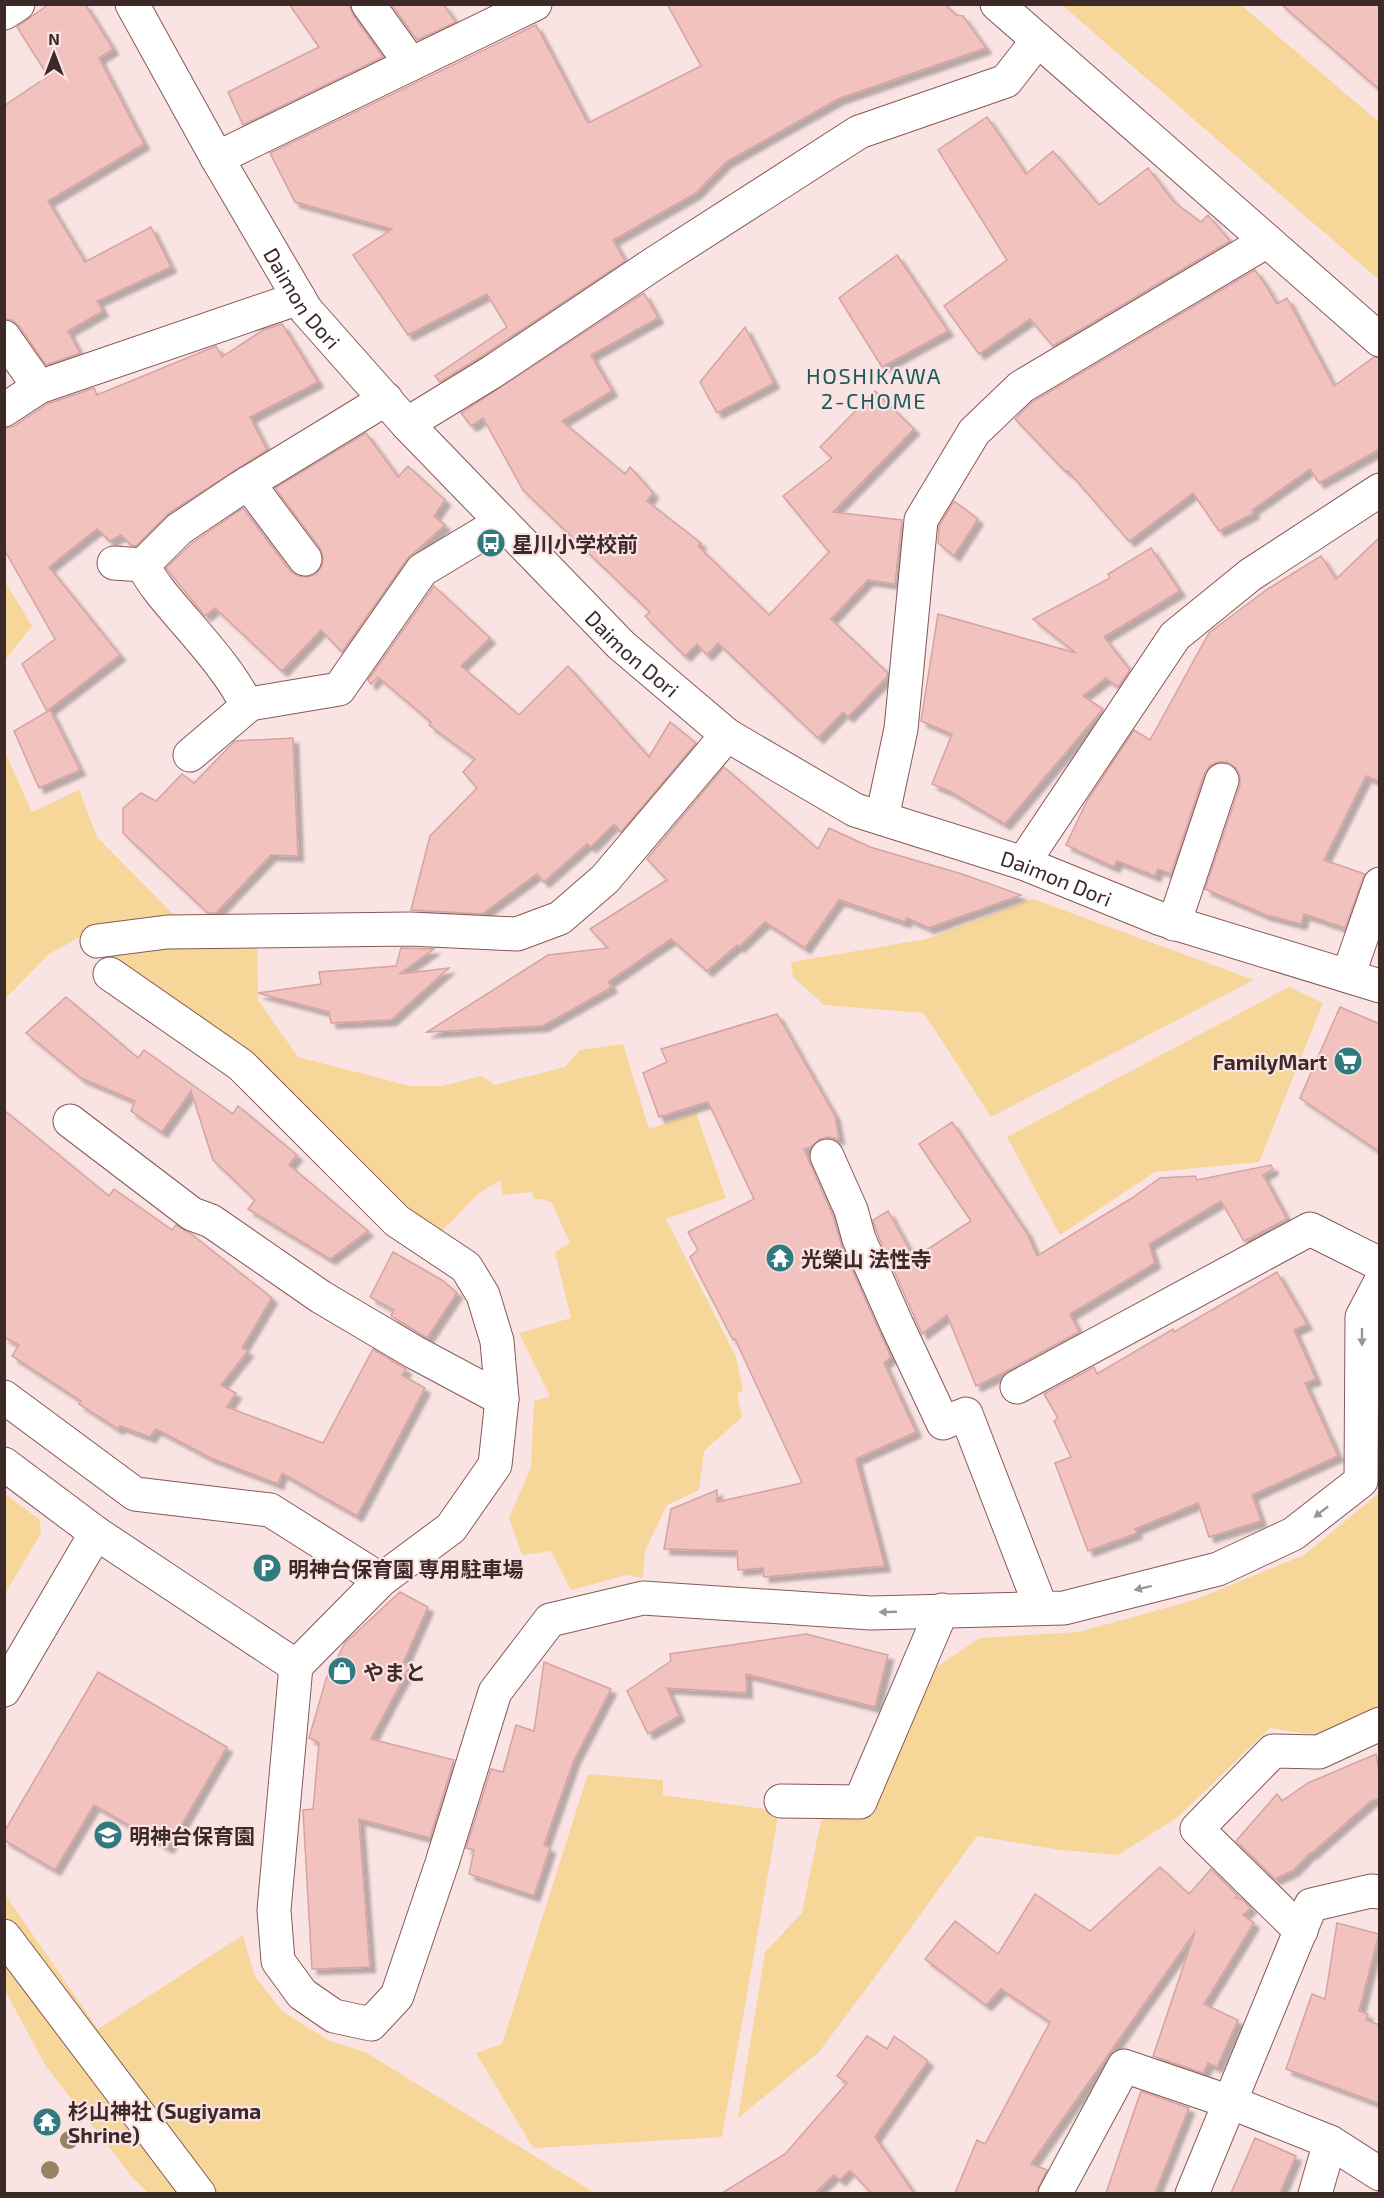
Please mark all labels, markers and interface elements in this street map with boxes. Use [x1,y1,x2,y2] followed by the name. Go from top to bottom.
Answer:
[24,24,84,84] north arrow
[48,29,60,48] text: N
[259,243,346,353] street label: Daimon Dori
[806,362,942,413] district label: HOSHIKAWA 2-CHOME
[475,527,507,559] bus stop icon: 星川小学校前
[512,531,638,556] place label: 星川小学校前
[581,604,685,702] street label: Daimon Dori
[998,844,1116,910] street label: Daimon Dori
[1332,1045,1364,1077] supermarket icon: FamilyMart
[1212,1049,1327,1075] place label: FamilyMart
[764,1242,796,1274] temple icon: 光榮山 法性寺
[801,1246,932,1271] place label: 光榮山 法性寺
[1357,1328,1367,1347] one-way arrow
[1313,1506,1328,1518] one-way arrow
[251,1552,283,1584] parking icon: 明神台保育園 専用駐車場
[288,1556,524,1581] place label: 明神台保育園 専用駐車場
[1134,1583,1152,1593] one-way arrow
[878,1607,897,1617] one-way arrow
[326,1655,358,1687] shop icon: やまと
[363,1659,426,1684] place label: やまと
[92,1819,124,1851] school or university icon: 明神台保育園
[129,1823,255,1848] place label: 明神台保育園
[68,2098,261,2147] place label: 杉山神社 (Sugiyama Shrine)
[31,2106,63,2138] temple icon: 杉山神社 (Sugiyama Shrine)

